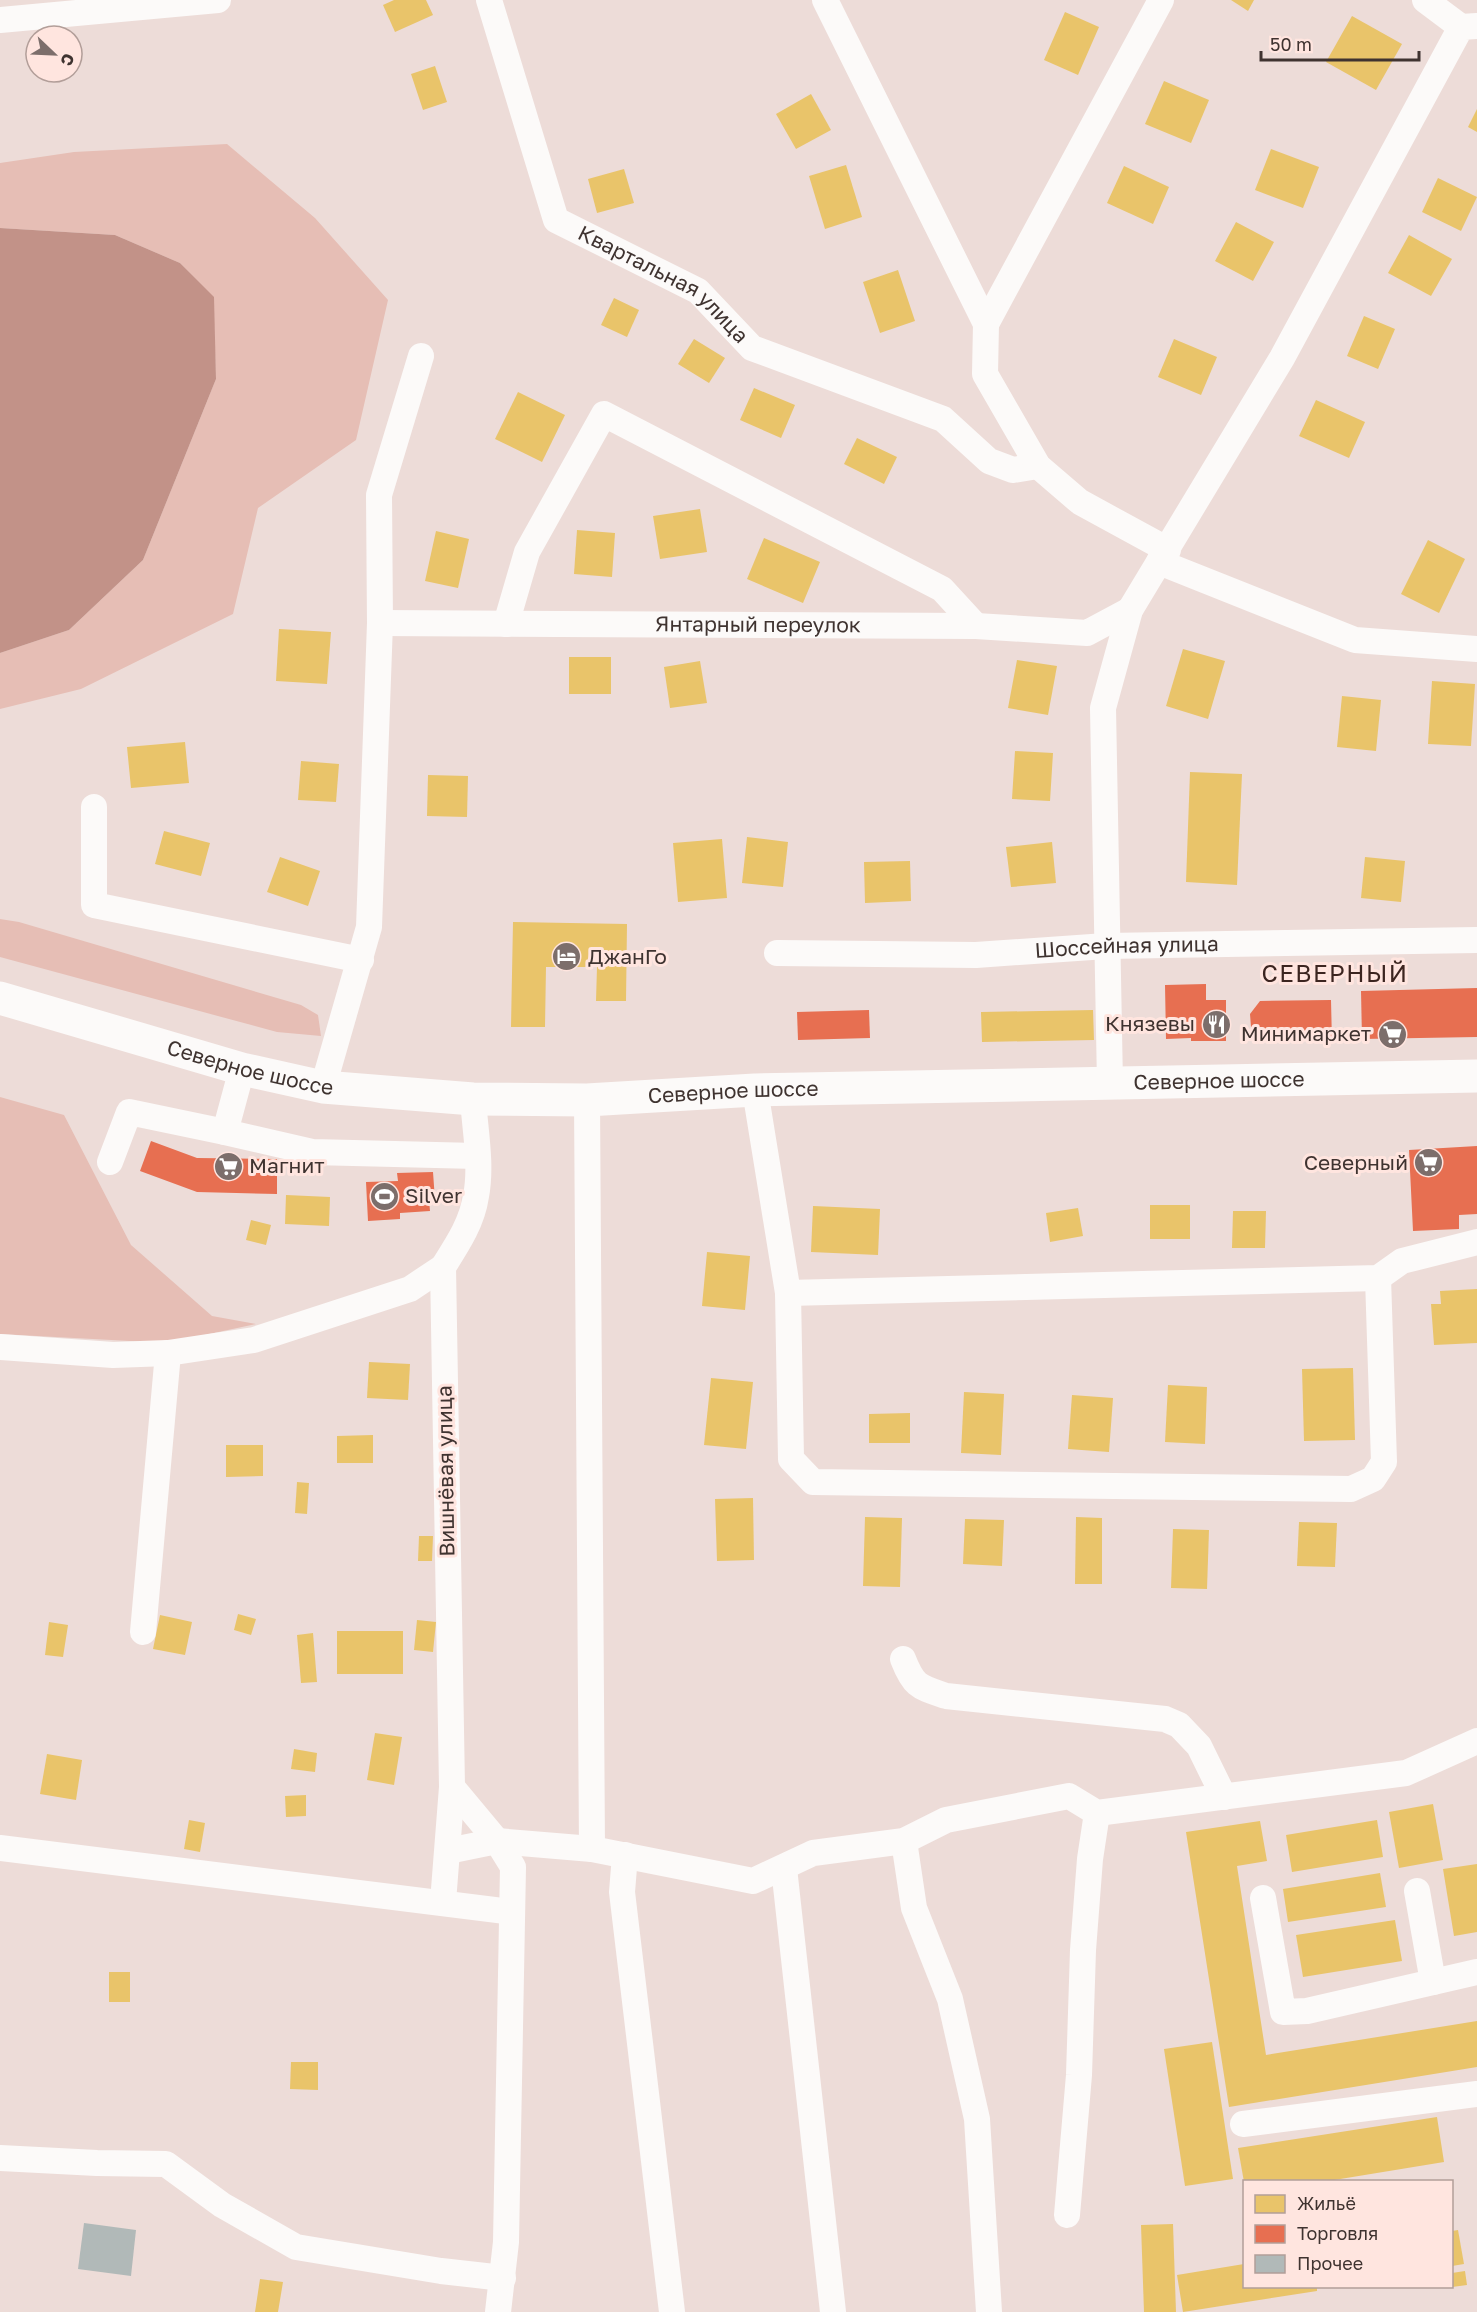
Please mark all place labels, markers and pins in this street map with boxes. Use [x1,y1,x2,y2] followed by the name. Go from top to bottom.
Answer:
[551,941,583,973] hotel icon: ДжанГо
[588,943,667,969] place label: ДжанГо
[1200,1008,1232,1040] restaurant icon: Князевы
[1105,1010,1195,1036] place label: Князевы
[1376,1018,1408,1050] supermarket icon: Минимаркет
[1241,1020,1371,1046] place label: Минимаркет
[1413,1147,1445,1179] supermarket icon: Северный
[1304,1149,1408,1175] place label: Северный
[212,1150,244,1182] supermarket icon: Магнит
[249,1152,325,1178] place label: Магнит
[368,1180,400,1212] sports icon: Silver
[405,1182,462,1208] place label: Silver

